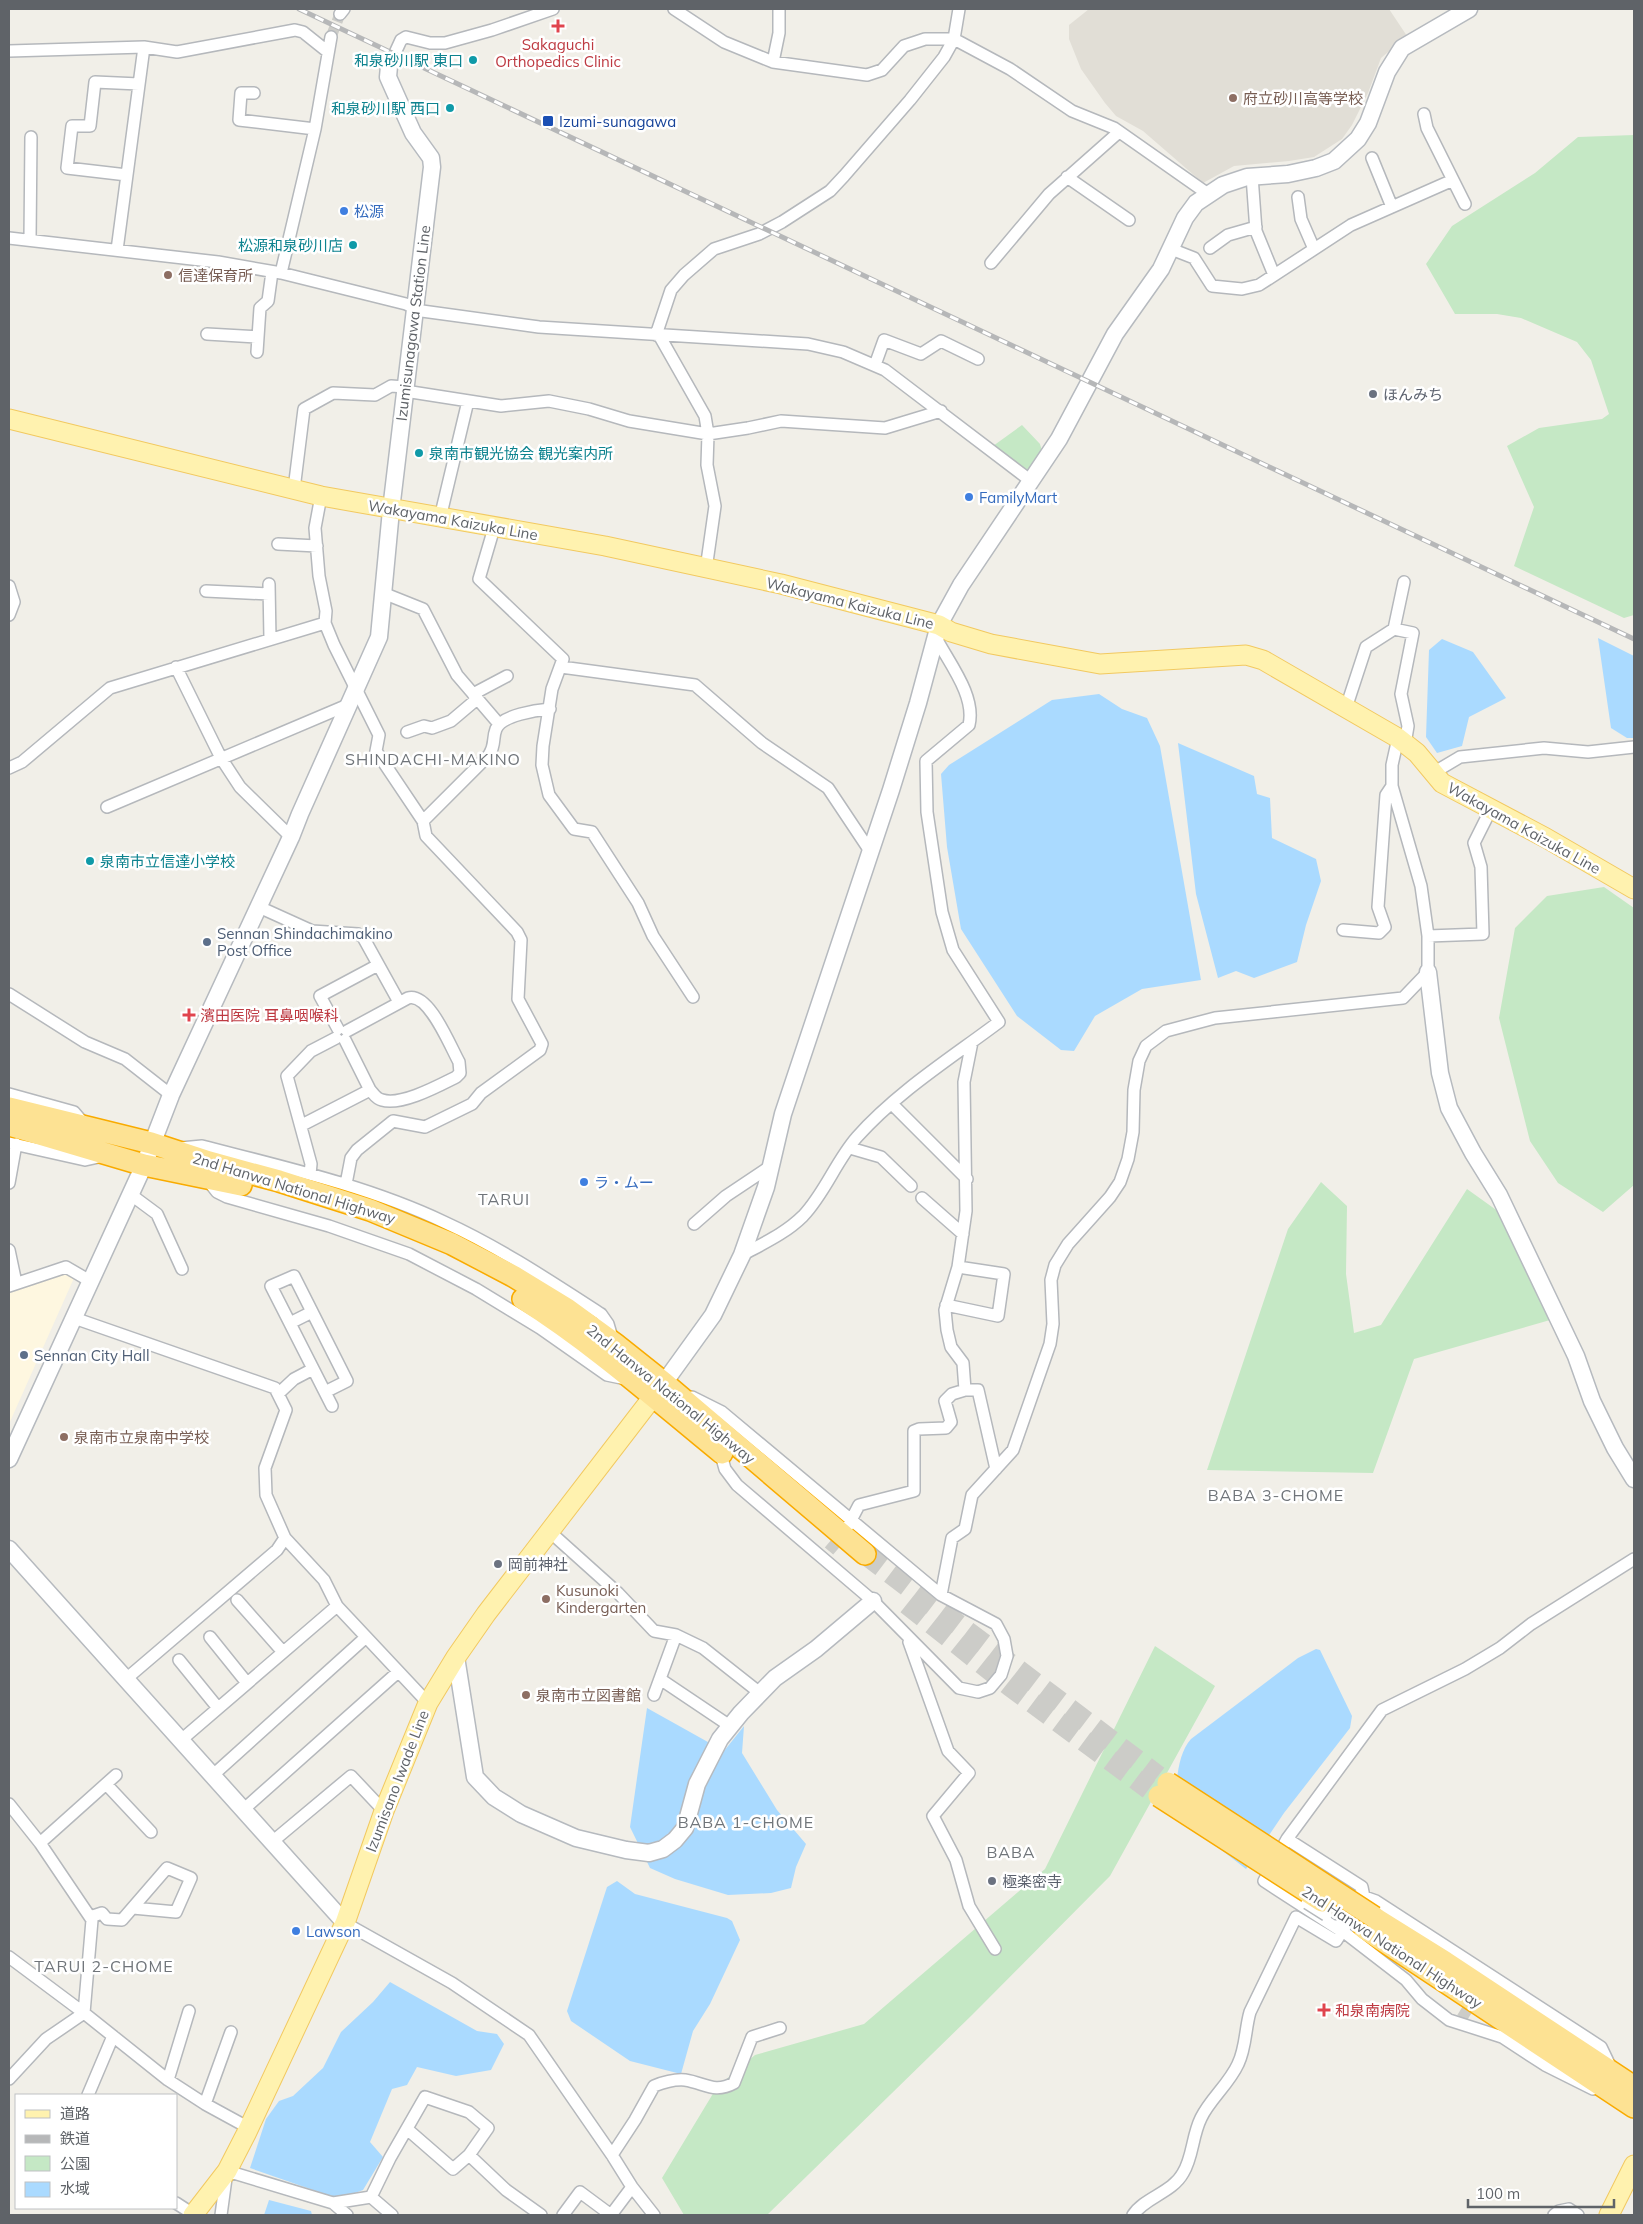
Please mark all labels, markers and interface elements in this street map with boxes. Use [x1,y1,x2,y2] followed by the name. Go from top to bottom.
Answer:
[551,19,565,33] marker: Sakaguchi Orthopedics Clinic
[495,35,621,71] place label: Sakaguchi Orthopedics Clinic
[354,51,463,70] place label: 和泉砂川駅 東口
[467,54,479,66] marker: 和泉砂川駅 東口
[1243,89,1363,108] place label: 府立砂川高等学校
[1227,92,1239,104] marker: 府立砂川高等学校
[331,99,440,118] place label: 和泉砂川駅 西口
[444,102,456,114] marker: 和泉砂川駅 西口
[559,112,676,131] place label: Izumi-sunagawa
[541,114,555,128] marker: Izumi-sunagawa
[354,202,384,221] place label: 松源
[338,205,350,217] marker: 松源
[392,224,434,422] street label: Izumisunagawa Station Line
[238,236,343,255] place label: 松源和泉砂川店
[347,239,359,251] marker: 松源和泉砂川店
[178,266,253,285] place label: 信達保育所
[162,269,174,281] marker: 信達保育所
[1383,385,1443,404] place label: ほんみち
[1367,388,1379,400] marker: ほんみち
[429,444,613,463] place label: 泉南市観光協会 観光案内所
[413,447,425,459] marker: 泉南市観光協会 観光案内所
[979,488,1057,507] place label: FamilyMart
[963,491,975,503] marker: FamilyMart
[367,496,539,544] street label: Wakayama Kaizuka Line
[764,573,936,633] street label: Wakayama Kaizuka Line
[345,749,521,769] district label: SHINDACHI-MAKINO
[1444,778,1604,878] street label: Wakayama Kaizuka Line
[100,852,235,871] place label: 泉南市立信達小学校
[84,855,96,867] marker: 泉南市立信達小学校
[217,924,393,960] place label: Sennan Shindachimakino Post Office
[201,936,213,948] marker: Sennan Shindachimakino Post Office
[200,1006,339,1025] place label: 濱田医院 耳鼻咽喉科
[182,1008,196,1022] marker: 濱田医院 耳鼻咽喉科
[190,1148,398,1228] street label: 2nd Hanwa National Highway
[594,1173,654,1192] place label: ラ・ムー
[578,1176,590,1188] marker: ラ・ムー
[478,1189,530,1209] district label: TARUI
[583,1320,759,1468] street label: 2nd Hanwa National Highway
[34,1346,149,1365] place label: Sennan City Hall
[18,1349,30,1361] marker: Sennan City Hall
[74,1428,209,1447] place label: 泉南市立泉南中学校
[58,1431,70,1443] marker: 泉南市立泉南中学校
[1208,1485,1344,1505] district label: BABA 3-CHOME
[508,1555,568,1574] place label: 岡前神社
[492,1558,504,1570] marker: 岡前神社
[556,1581,646,1617] place label: Kusunoki Kindergarten
[540,1593,552,1605] marker: Kusunoki Kindergarten
[536,1686,641,1705] place label: 泉南市立図書館
[520,1689,532,1701] marker: 泉南市立図書館
[361,1707,433,1855] street label: Izumisano Iwade Line
[678,1812,814,1832] district label: BABA 1-CHOME
[986,1842,1036,1862] district label: BABA
[1002,1872,1062,1891] place label: 極楽密寺
[986,1875,998,1887] marker: 極楽密寺
[1298,1882,1486,2012] street label: 2nd Hanwa National Highway
[306,1922,361,1941] place label: Lawson
[290,1925,302,1937] marker: Lawson
[34,1956,174,1976] district label: TARUI 2-CHOME
[1335,2001,1410,2020] place label: 和泉南病院
[1317,2003,1331,2017] marker: 和泉南病院
[15,2094,178,2209] legend
[60,2104,90,2123] text: 道路
[60,2129,90,2148] text: 鉄道
[60,2154,90,2173] text: 公園
[1468,2176,1614,2208] scale bar
[60,2179,90,2198] text: 水域
[1476,2184,1520,2203] text: 100 m

